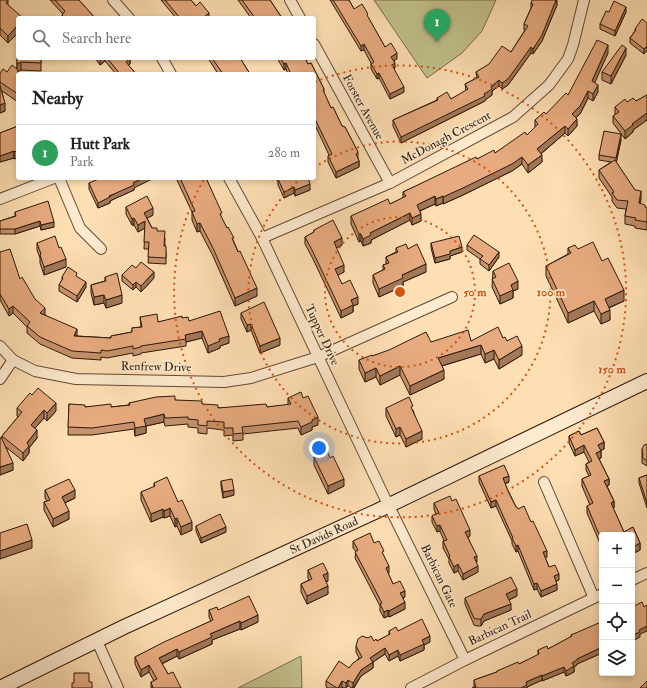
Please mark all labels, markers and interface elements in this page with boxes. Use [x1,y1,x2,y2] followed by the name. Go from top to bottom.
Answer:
[424,9,450,42] pin: 1
[16,16,316,60] search box
[30,27,52,49] icon: search
[62,29,131,48] text: Search here
[339,72,387,142] street label: Forster Avenue
[32,88,83,109] text: Nearby
[398,108,494,168] street label: McDonagh Crescent
[70,135,130,154] text: Hutt Park
[43,145,47,161] text: 1
[268,145,300,161] text: 280 m
[70,154,94,170] text: Park
[393,285,407,299] centre of rings
[463,285,487,300] text: 50 m
[537,285,566,300] text: 100 m
[301,302,343,368] street label: Tupper Drive
[121,359,191,375] street label: Renfrew Drive
[598,362,626,377] text: 150 m
[309,438,329,458] your location
[287,513,360,558] street label: St Davids Road
[599,532,635,676] map controls
[599,532,635,568] button: +
[417,542,461,610] street label: Barbican Gate
[599,568,635,604] button: −
[599,604,635,640] button: locate
[466,607,534,649] street label: Barbican Trail
[599,640,635,676] button: layers

